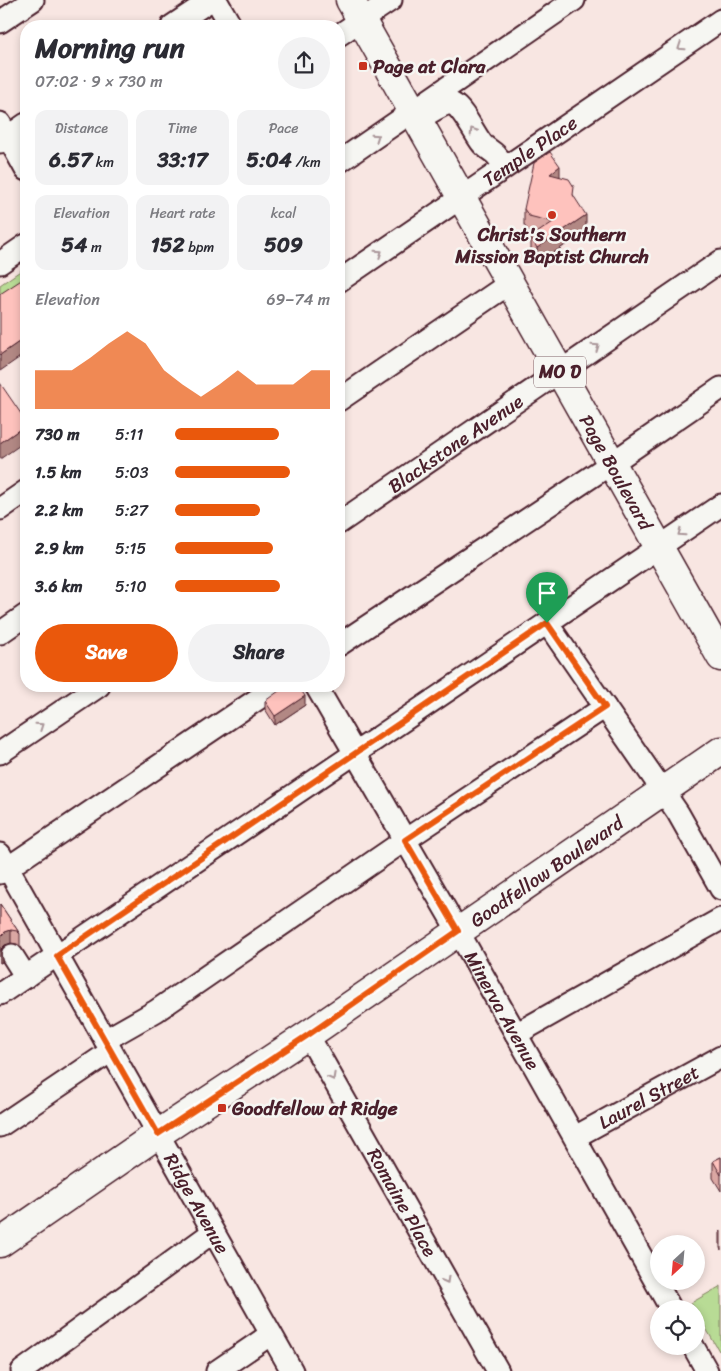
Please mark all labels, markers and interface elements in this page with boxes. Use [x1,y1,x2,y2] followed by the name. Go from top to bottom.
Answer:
[35,23,185,72] text: Morning run
[278,37,330,89] button: share
[677,41,686,51] one-way arrow
[373,50,486,83] place label: Page at Clara
[357,60,369,72] marker: Page at Clara
[35,67,163,96] text: 07:02 · 9 × 730 m
[475,106,584,195] street label: Temple Place
[55,116,108,141] text: Distance
[168,116,197,141] text: Time
[269,116,298,141] text: Pace
[470,128,480,137] one-way arrow
[370,134,380,143] one-way arrow
[49,141,92,179] text: 6.57
[157,141,208,179] text: 33:17
[246,141,292,179] text: 5:04
[92,150,114,175] text: km
[292,150,321,175] text: /km
[53,201,110,226] text: Elevation
[150,201,215,226] text: Heart rate
[271,201,296,226] text: kcal
[546,209,558,221] marker: Christ's Southern Mission Baptist Church
[454,218,649,273] place label: Christ's Southern Mission Baptist Church
[61,226,87,264] text: 54
[151,226,185,264] text: 152
[264,226,303,264] text: 509
[87,235,102,260] text: m
[185,235,214,260] text: bpm
[373,250,383,259] one-way arrow
[35,285,100,314] text: Elevation
[266,285,330,314] text: 69–74 m
[590,344,599,353] one-way arrow
[534,357,586,388] road number: MO D
[381,385,530,502] street label: Blackstone Avenue
[571,408,663,537] street label: Page Boulevard
[35,420,79,449] text: 730 m
[115,420,143,449] text: 5:11
[35,458,81,487] text: 1.5 km
[115,458,149,487] text: 5:03
[35,496,83,525] text: 2.2 km
[115,496,148,525] text: 5:27
[677,527,686,536] one-way arrow
[35,534,84,563] text: 2.9 km
[115,534,146,563] text: 5:15
[35,572,83,601] text: 3.6 km
[115,572,147,601] text: 5:10
[526,572,568,623] pin
[533,579,561,607] icon: arrive
[35,624,178,682] button: Save
[188,624,330,682] button: Share
[35,723,44,732] one-way arrow
[463,805,632,936] street label: Goodfellow Boulevard
[456,944,550,1076] street label: Minerva Avenue
[592,1055,705,1138] street label: Laurel Street
[326,1072,336,1081] one-way arrow
[231,1092,398,1125] place label: Goodfellow at Ridge
[216,1102,228,1114] marker: Goodfellow at Ridge
[358,1141,447,1263] street label: Romaine Place
[155,1146,239,1260] street label: Ridge Avenue
[650,1235,705,1290] north arrow
[650,1235,705,1355] map controls
[440,1274,450,1283] one-way arrow
[650,1300,705,1355] button: locate

